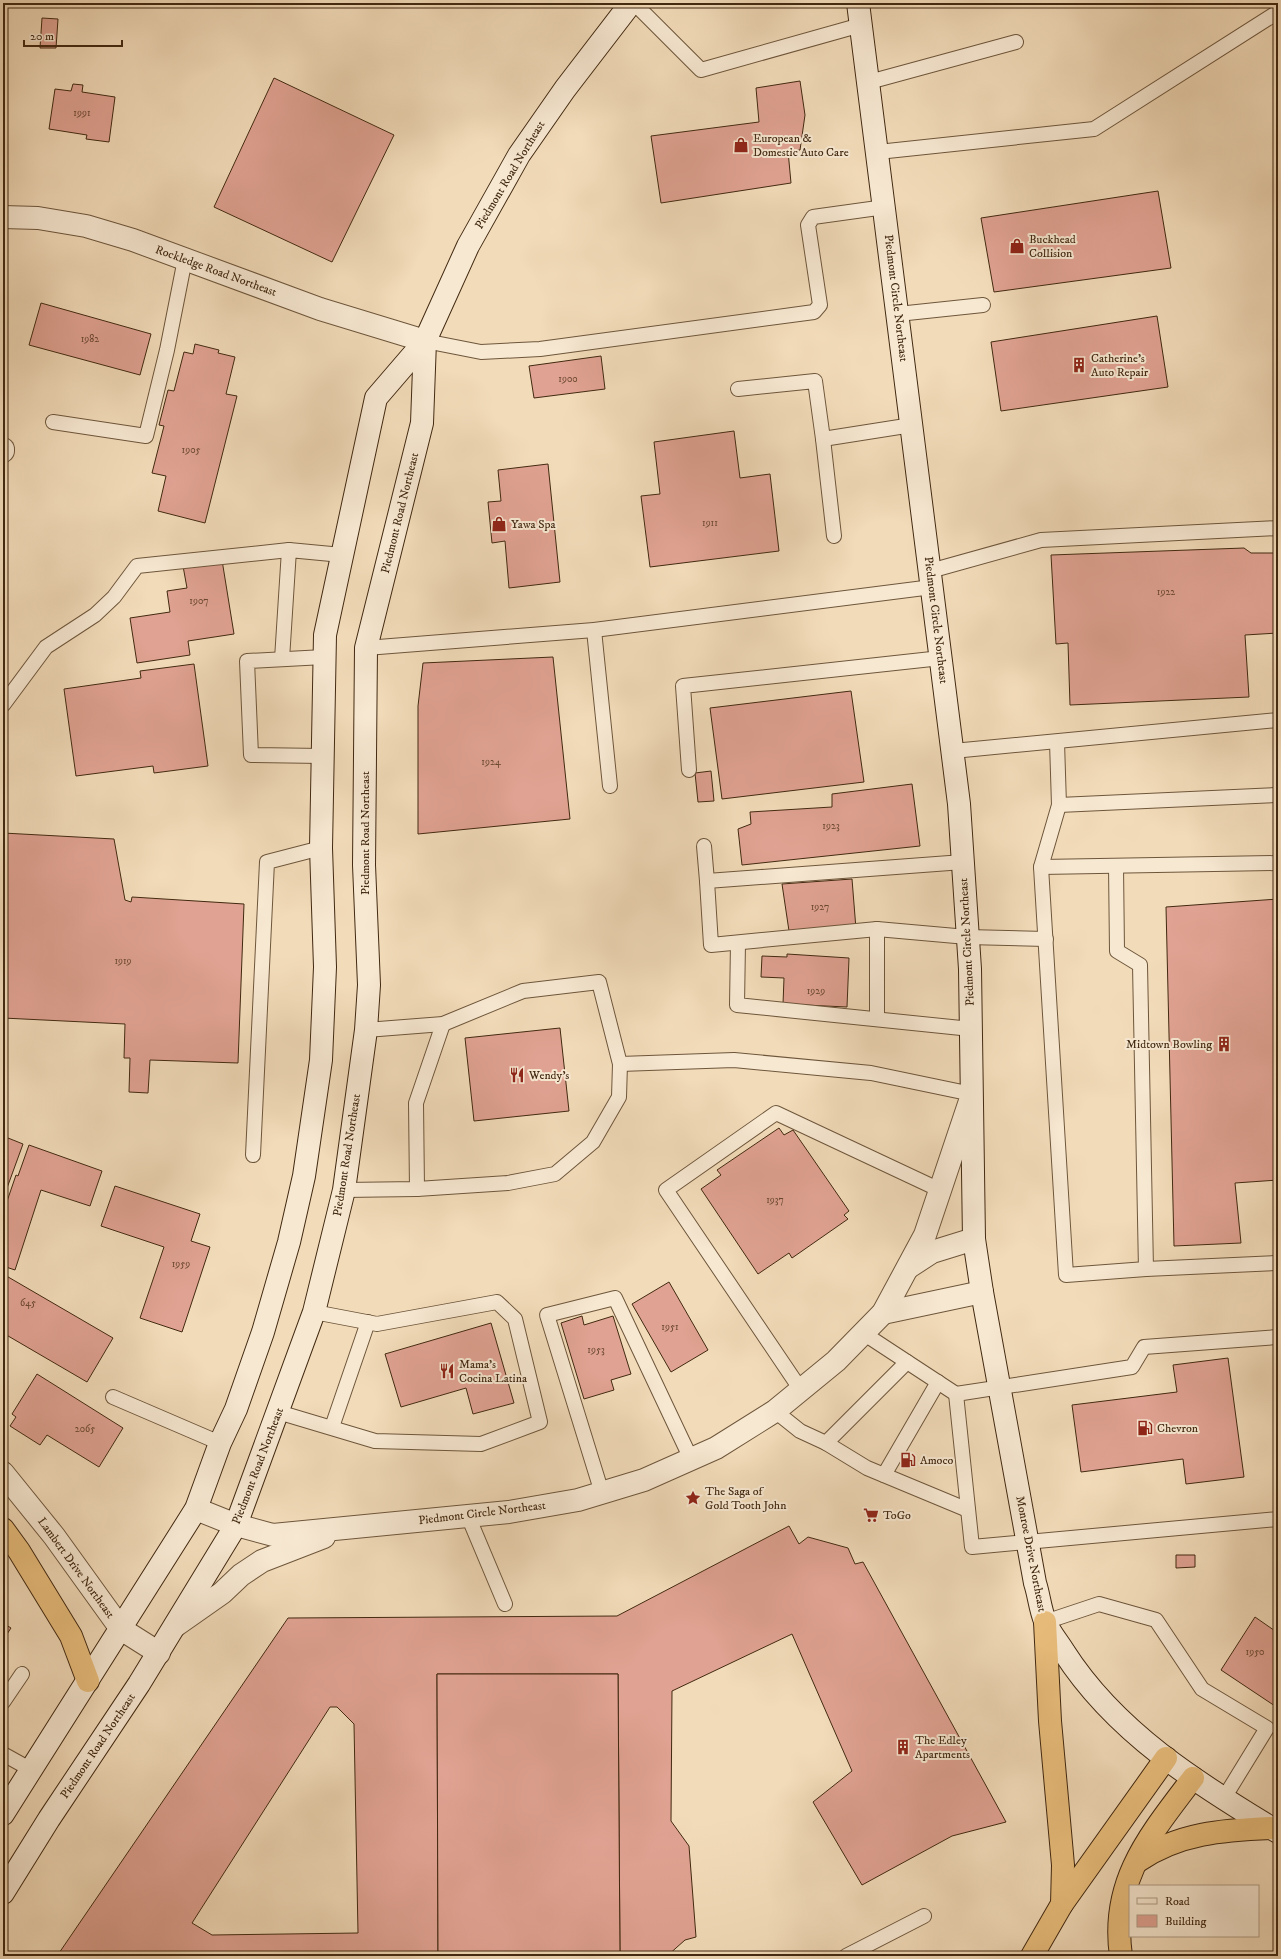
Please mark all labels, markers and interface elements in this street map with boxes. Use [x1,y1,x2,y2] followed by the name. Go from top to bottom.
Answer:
[24,22,122,48] scale bar
[30,29,54,44] text: 20 m
[73,107,91,119] house number: 1991
[472,118,548,232] street label: Piedmont Road Northeast
[753,131,849,160] place label: European & Domestic Auto Care
[732,136,750,154] shop icon: European & Domestic Auto Care
[1029,232,1076,261] place label: Buckhead Collision
[881,234,911,363] street label: Piedmont Circle Northeast
[1008,237,1026,255] shop icon: Buckhead Collision
[153,242,279,300] street label: Rockledge Road Northeast
[81,333,99,345] house number: 1982
[1091,351,1149,380] place label: Catherine's Auto Repair
[1070,356,1088,374] building icon: Catherine's Auto Repair
[558,373,578,385] house number: 1900
[182,444,201,456] house number: 1905
[378,451,422,575] street label: Piedmont Road Northeast
[490,515,508,533] shop icon: Yawa Spa
[511,517,557,532] place label: Yawa Spa
[702,517,718,529] house number: 1911
[921,556,951,685] street label: Piedmont Circle Northeast
[1157,586,1175,598] house number: 1922
[189,595,209,607] house number: 1907
[481,756,501,768] house number: 1924
[358,771,373,895] street label: Piedmont Road Northeast
[822,820,840,832] house number: 1923
[956,878,978,1006] street label: Piedmont Circle Northeast
[811,901,829,913] house number: 1927
[114,955,132,967] house number: 1919
[807,985,825,997] house number: 1929
[1215,1035,1233,1053] building icon: Midtown Bowling
[1126,1037,1212,1052] place label: Midtown Bowling
[508,1066,526,1084] restaurant icon: Wendy's
[528,1068,569,1083] place label: Wendy's
[330,1093,364,1217] street label: Piedmont Road Northeast
[766,1194,784,1206] house number: 1937
[172,1258,190,1270] house number: 1959
[20,1297,36,1309] house number: 645
[661,1321,679,1333] house number: 1951
[587,1344,605,1356] house number: 1953
[459,1357,528,1386] place label: Mama's Cocina Latina
[438,1362,456,1380] restaurant icon: Mama's Cocina Latina
[229,1405,287,1526] street label: Piedmont Road Northeast
[1136,1419,1154,1437] fuel station icon: Chevron
[1157,1421,1199,1436] place label: Chevron
[75,1423,95,1435] house number: 2065
[899,1451,917,1469] fuel station icon: Amoco
[920,1453,954,1468] place label: Amoco
[705,1484,787,1513] place label: The Saga of Gold Tooth John
[684,1489,702,1507] place icon: The Saga of Gold Tooth John
[1012,1495,1050,1613] street label: Monroe Drive Northeast
[418,1498,547,1528] street label: Piedmont Circle Northeast
[862,1506,880,1524] supermarket icon: ToGo
[883,1508,911,1523] place label: ToGo
[34,1515,118,1622] street label: Lambert Drive Northeast
[1246,1646,1264,1658] house number: 1950
[57,1690,139,1801] street label: Piedmont Road Northeast
[915,1733,970,1762] place label: The Edley Apartments
[894,1738,912,1756] building icon: The Edley Apartments
[1129,1885,1259,1937] legend
[1165,1894,1190,1909] text: Road
[1165,1914,1206,1929] text: Building

